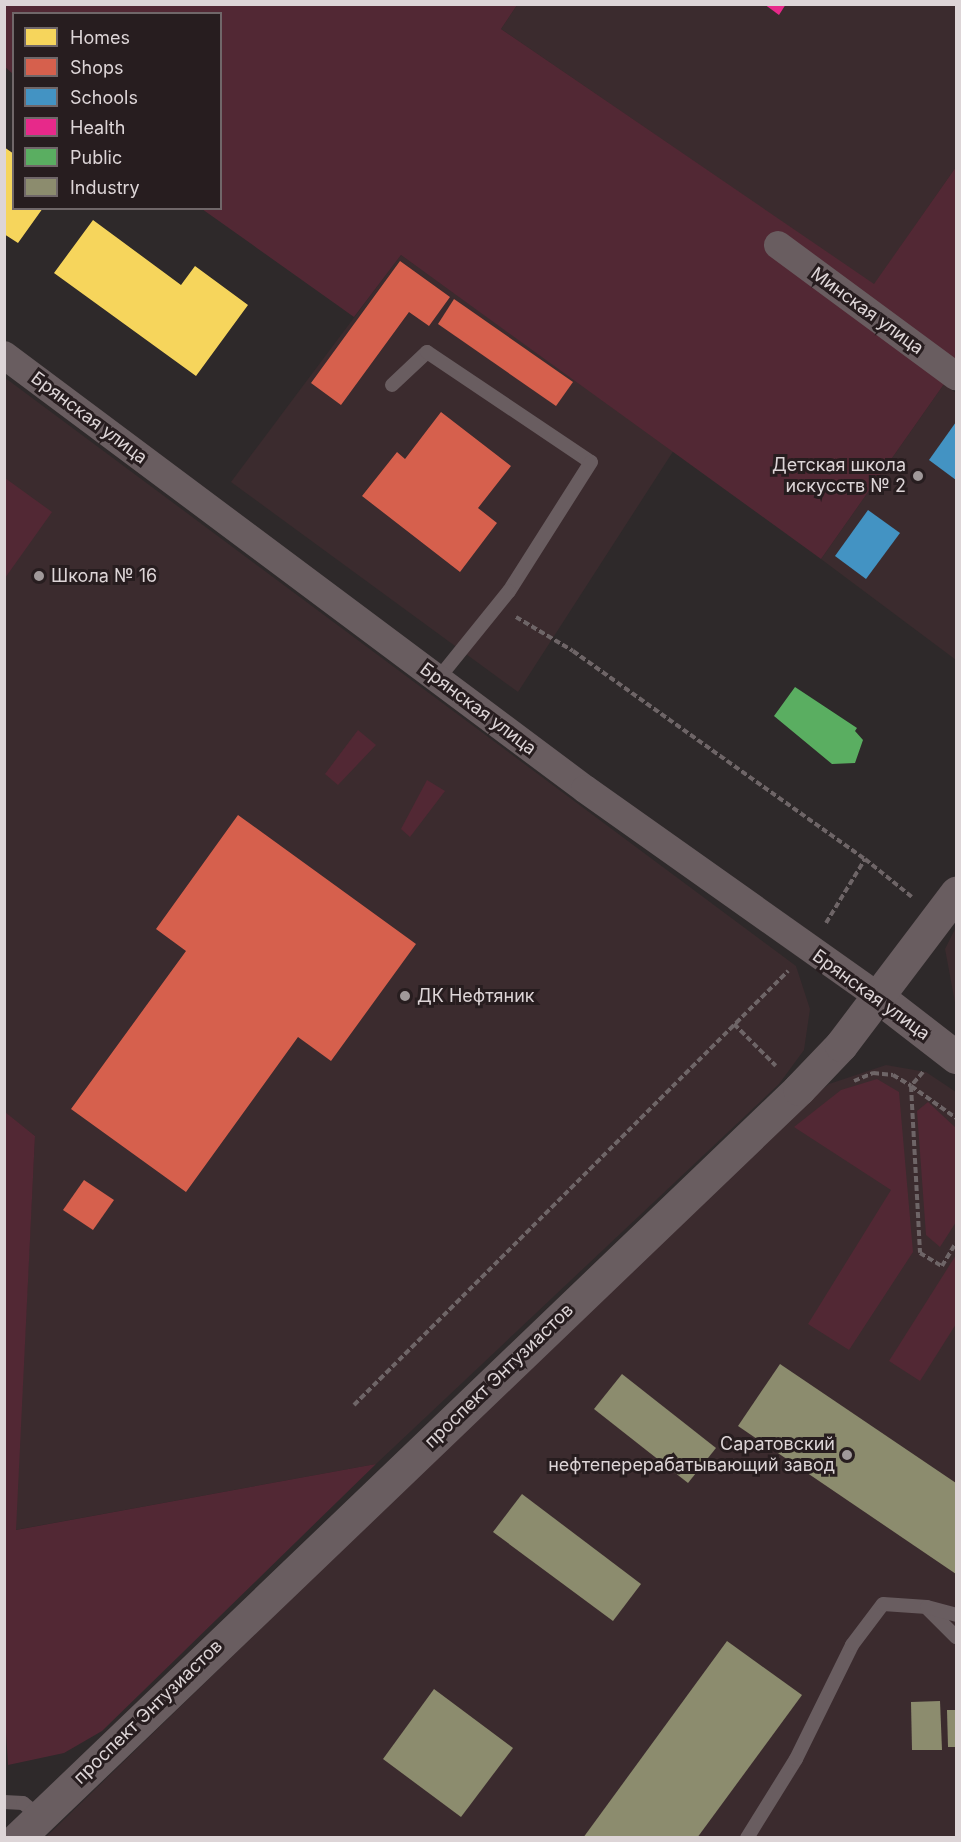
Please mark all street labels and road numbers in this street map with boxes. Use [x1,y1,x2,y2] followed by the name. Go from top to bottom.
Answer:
[806,263,928,359] street label: Минская улица
[27,367,151,469] street label: Брянская улица
[416,658,540,760] street label: Брянская улица
[808,945,934,1045] street label: Брянская улица
[420,1299,578,1453] street label: проспект Энтузиастов
[69,1635,227,1789] street label: проспект Энтузиастов

